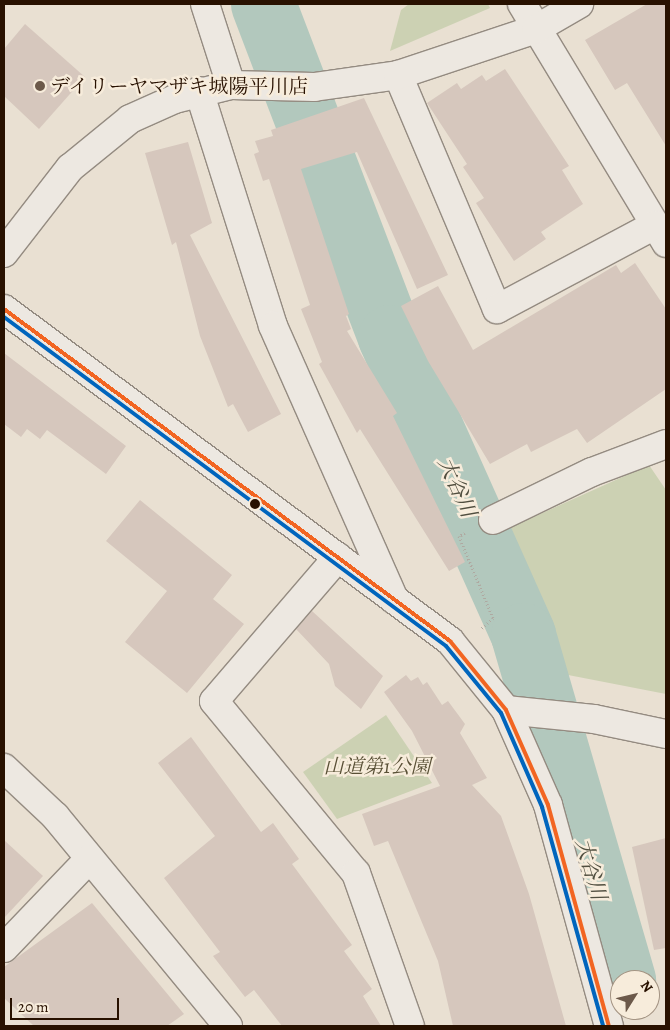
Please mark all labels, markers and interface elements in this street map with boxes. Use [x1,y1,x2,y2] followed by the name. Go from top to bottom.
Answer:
[50,74,310,98] place label: デイリーヤマザキ城陽平川店
[34,80,46,92] marker: デイリーヤマザキ城陽平川店
[433,453,481,521] water label: 大谷川
[250,499,260,509] unlabelled marker
[324,754,430,778] park label: 山道第1公園
[570,835,612,903] water label: 大谷川
[610,970,660,1020] north arrow
[636,977,657,996] text: N
[12,988,121,1020] scale bar
[18,997,49,1017] text: 20 m

